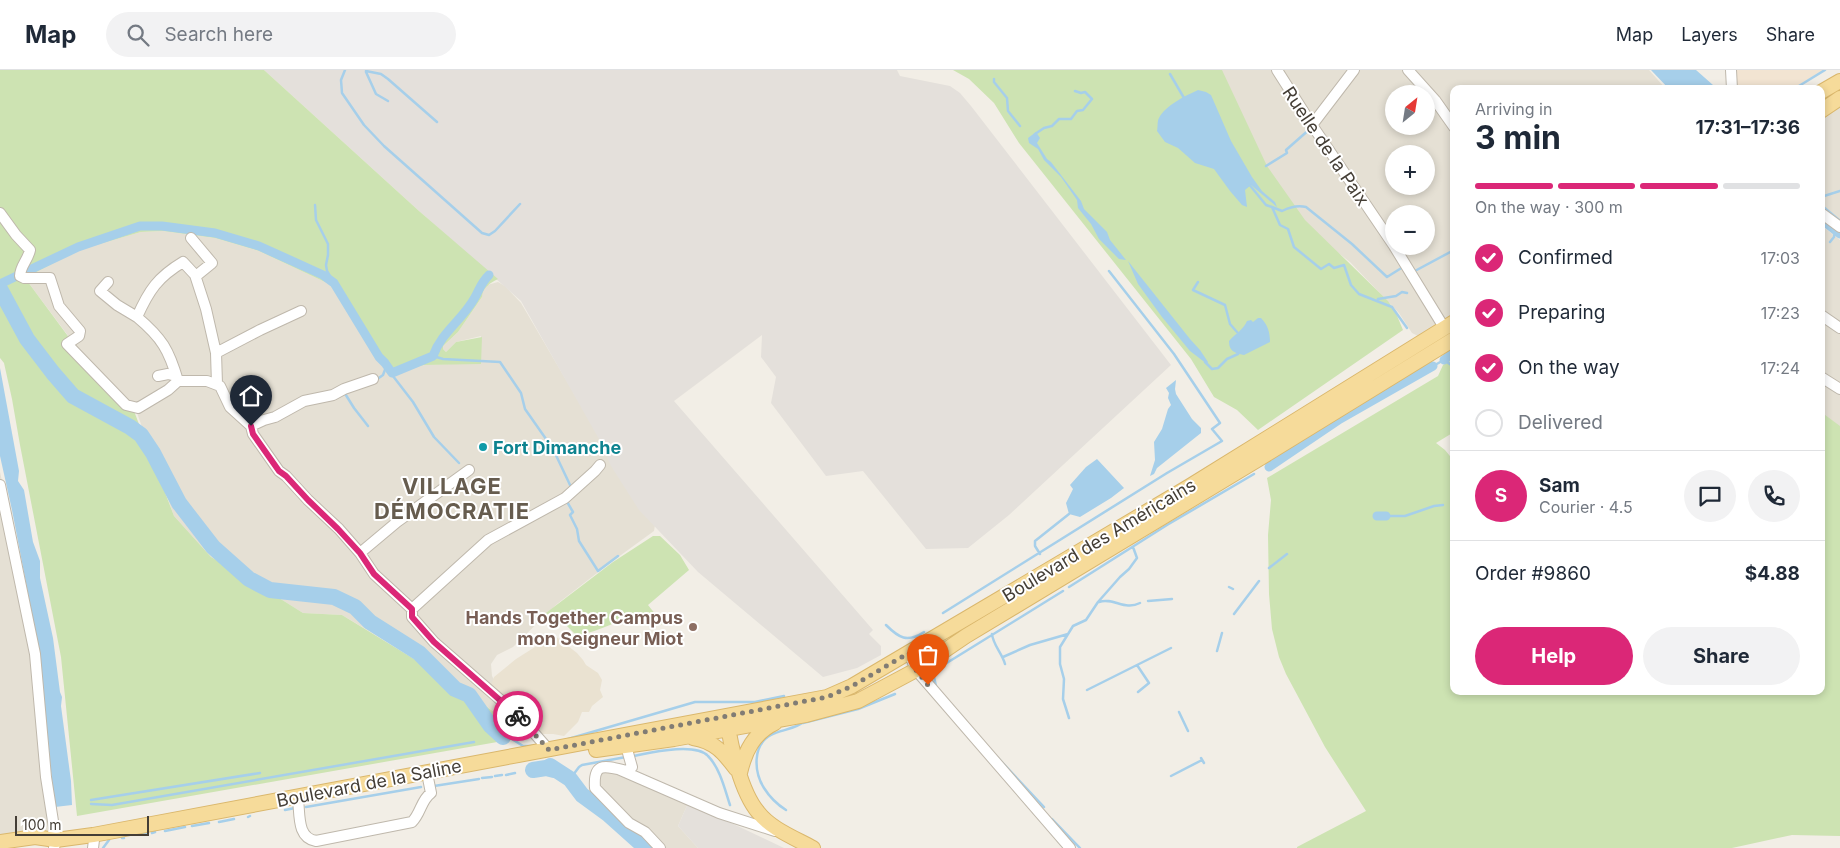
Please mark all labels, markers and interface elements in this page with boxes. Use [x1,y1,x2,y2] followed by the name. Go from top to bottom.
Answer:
[106,12,456,57] search box
[25,20,76,49] text: Map
[124,21,152,49] icon: search
[164,23,273,46] text: Search here
[1616,24,1653,45] text: Map
[1681,24,1738,45] text: Layers
[1766,24,1815,45] text: Share
[1278,83,1374,210] street label: Ruelle de la Paix
[1385,85,1435,135] north arrow
[1385,85,1435,255] map controls
[1475,99,1552,119] text: Arriving in
[1696,116,1800,139] text: 17:31–17:36
[1475,118,1561,157] text: 3 min
[1385,145,1435,195] button: +
[1475,197,1623,217] text: On the way · 300 m
[1385,205,1435,255] button: −
[1475,244,1503,272] icon: check
[1518,246,1613,269] text: Confirmed
[1760,248,1800,268] text: 17:03
[1475,299,1503,327] icon: check
[1518,301,1605,324] text: Preparing
[1761,303,1800,323] text: 17:23
[1475,354,1503,382] icon: check
[1518,356,1620,379] text: On the way
[1761,358,1800,378] text: 17:24
[230,375,272,426] pin
[237,382,265,410] icon: home
[1518,411,1603,434] text: Delivered
[493,437,621,458] place label: Fort Dimanche
[477,441,489,453] marker: Fort Dimanche
[1684,470,1736,522] button: chat
[1748,470,1800,522] button: phone
[374,473,530,524] district label: VILLAGE DÉMOCRATIE
[999,474,1199,606] street label: Boulevard des Américains
[1539,474,1580,497] text: Sam
[1495,484,1507,507] text: S
[1539,497,1633,517] text: Courier · 4.5
[1475,562,1591,585] text: Order #9860
[1745,562,1800,585] text: $4.88
[465,607,683,649] place label: Hands Together Campus mon Seigneur Miot
[687,621,699,633] marker: Hands Together Campus mon Seigneur Miot
[1475,627,1633,685] button: Help
[1643,627,1800,685] button: Share
[907,634,949,685] pin
[914,641,942,669] icon: bag
[493,691,543,741] courier
[504,702,532,730] icon: bike
[275,755,463,811] street label: Boulevard de la Saline
[15,813,149,836] scale bar
[22,816,62,833] text: 100 m

